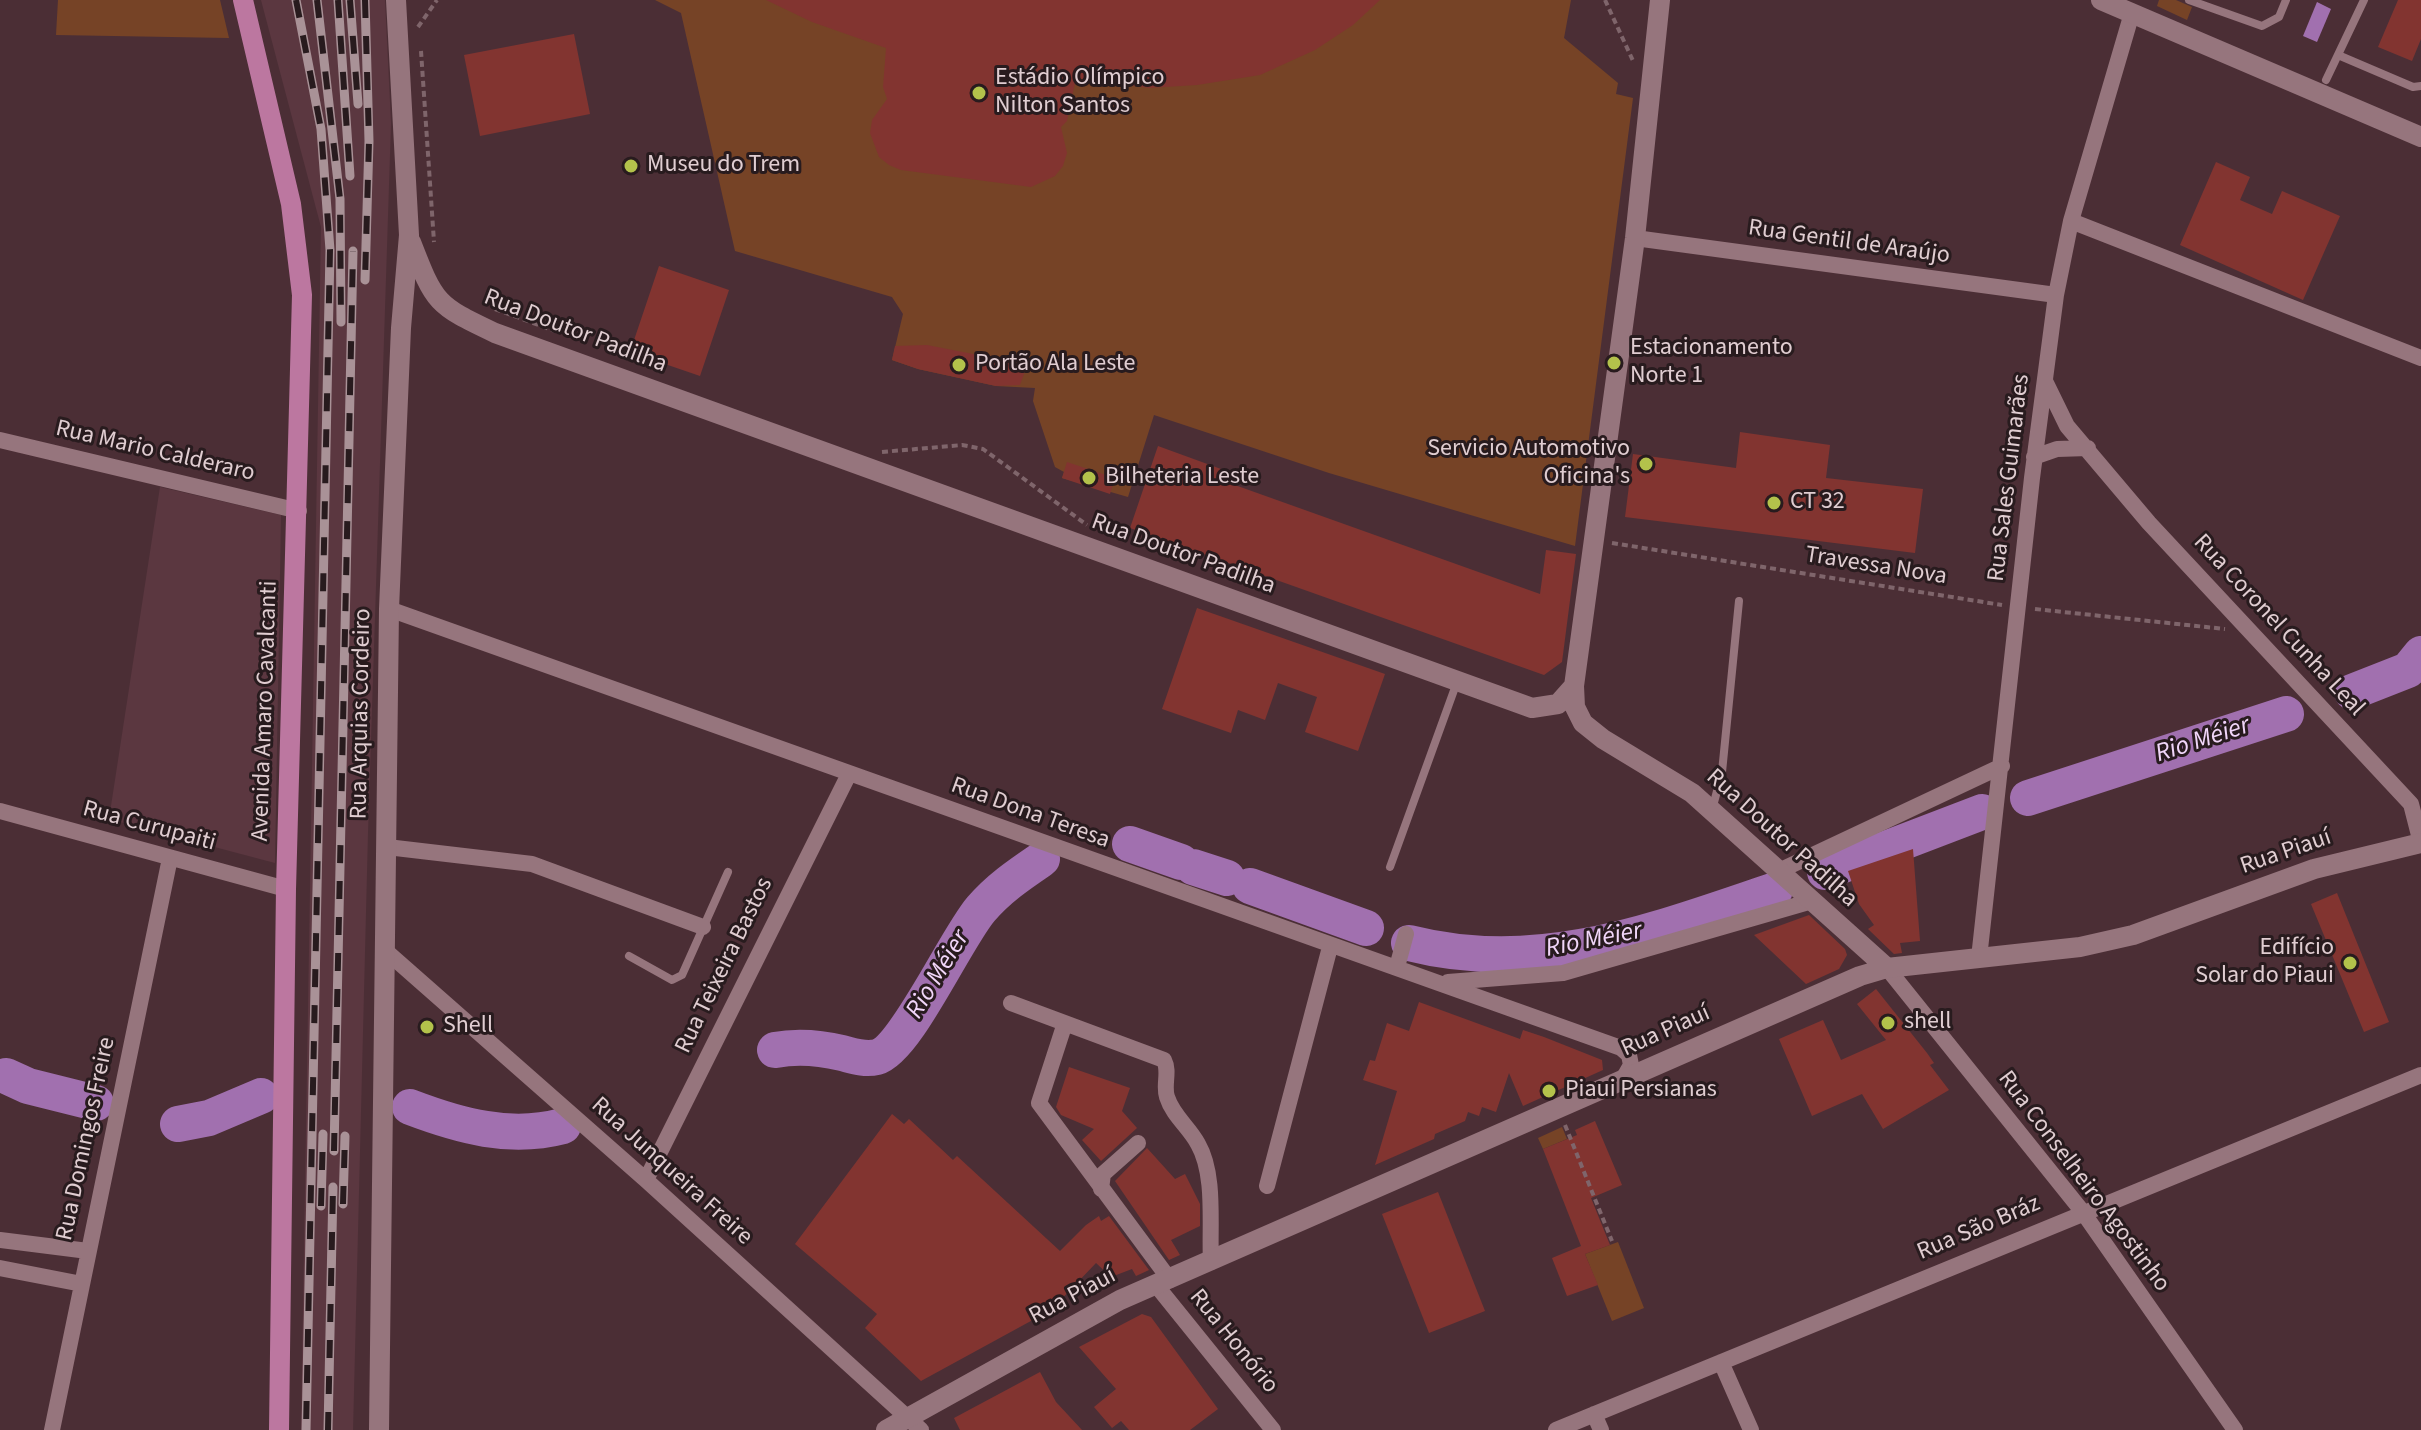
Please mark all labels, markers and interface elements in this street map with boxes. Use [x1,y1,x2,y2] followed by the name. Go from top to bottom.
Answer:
[995,65,1164,121] place label: Estádio Olímpico Nilton Santos
[970,84,988,102] marker: Estádio Olímpico Nilton Santos
[647,152,800,180] place label: Museu do Trem
[622,157,640,175] marker: Museu do Trem
[1746,215,1952,271] street label: Rua Gentil de Araújo
[480,284,670,380] street label: Rua Doutor Padilha
[1630,335,1793,391] place label: Estacionamento Norte 1
[975,351,1135,379] place label: Portão Ala Leste
[1605,354,1623,372] marker: Estacionamento Norte 1
[950,356,968,374] marker: Portão Ala Leste
[1983,373,2037,583] street label: Rua Sales Guimarães
[53,415,257,489] street label: Rua Mario Calderaro
[1427,436,1630,492] place label: Servicio Automotivo Oficina's
[1637,455,1655,473] marker: Servicio Automotivo Oficina's
[1105,464,1259,492] place label: Bilheteria Leste
[1080,469,1098,487] marker: Bilheteria Leste
[1790,489,1845,517] place label: CT 32
[1765,494,1783,512] marker: CT 32
[1087,508,1279,602] street label: Rua Doutor Padilha
[2186,529,2370,723] street label: Rua Coronel Cunha Leal
[1803,542,1949,592] street label: Travessa Nova
[247,580,285,842] street label: Avenida Amaro Cavalcanti
[346,608,378,820] street label: Rua Arquias Cordeiro
[2152,711,2254,771] water label: Rio Méier
[1699,764,1863,914] street label: Rua Doutor Padilha
[947,772,1113,856] street label: Rua Dona Teresa
[79,795,219,859] street label: Rua Curupaiti
[2237,824,2335,882] street label: Rua Piauí
[670,873,780,1059] street label: Rua Teixeira Bastos
[1543,916,1645,966] water label: Rio Méier
[901,925,977,1025] water label: Rio Méier
[2195,935,2334,991] place label: Edifício Solar do Piaui
[2341,954,2359,972] marker: Edifício Solar do Piaui
[1617,1000,1715,1064] street label: Rua Piauí
[1904,1009,1951,1037] place label: shell
[443,1013,493,1041] place label: Shell
[1879,1014,1897,1032] marker: shell
[418,1018,436,1036] marker: Shell
[51,1035,123,1243] street label: Rua Domingos Freire
[1991,1066,2175,1298] street label: Rua Conselheiro Agostinho
[1565,1077,1717,1105] place label: Piaui Persianas
[1540,1082,1558,1100] marker: Piaui Persianas
[584,1092,758,1252] street label: Rua Junqueira Freire
[1913,1190,2045,1268] street label: Rua São Bráz
[1025,1262,1121,1332] street label: Rua Piauí
[1182,1284,1284,1400] street label: Rua Honório

